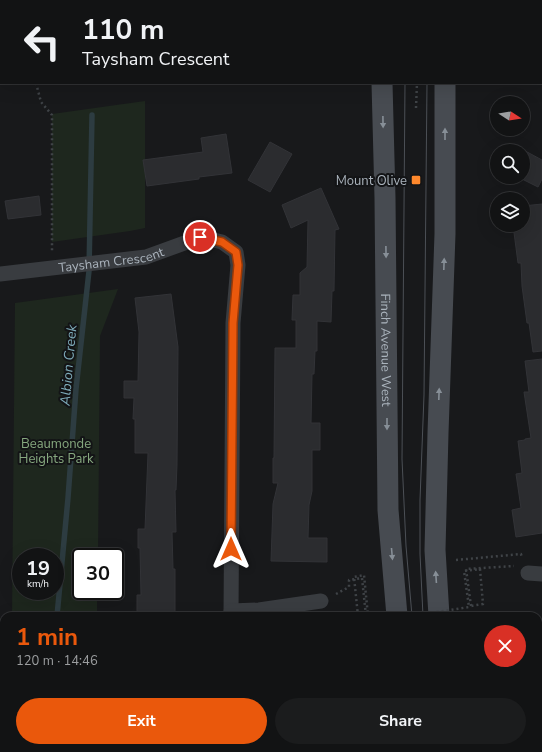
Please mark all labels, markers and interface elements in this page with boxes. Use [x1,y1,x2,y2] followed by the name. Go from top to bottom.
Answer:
[82,11,165,49] text: 110 m
[16,16,68,68] icon: left
[82,47,229,71] text: Taysham Crescent
[490,96,530,136] north arrow
[490,96,530,232] map controls
[380,116,386,129] one-way arrow
[442,127,448,140] one-way arrow
[490,144,530,184] button: search
[336,172,407,190] place label: Mount Olive
[410,174,422,186] marker: Mount Olive
[490,192,530,232] button: layers
[183,220,217,254] pin
[189,226,211,248] icon: arrive
[57,243,167,277] street label: Taysham Crescent
[383,246,389,259] one-way arrow
[441,257,447,270] one-way arrow
[376,293,395,407] street label: Finch Avenue West
[55,323,82,407] water label: Albion Creek
[436,387,442,400] one-way arrow
[384,418,390,431] one-way arrow
[19,435,94,468] park label: Beaumonde Heights Park
[210,528,252,570] position arrow
[72,548,124,600] speed limit sign: 30
[388,548,395,560] one-way arrow
[26,555,50,582] text: 19
[433,571,440,583] one-way arrow
[27,577,49,591] text: km/h
[16,621,78,653] text: 1 min
[484,625,526,667] button: close
[16,652,98,670] text: 120 m · 14:46
[16,698,267,744] button: Exit
[275,698,526,744] button: Share

